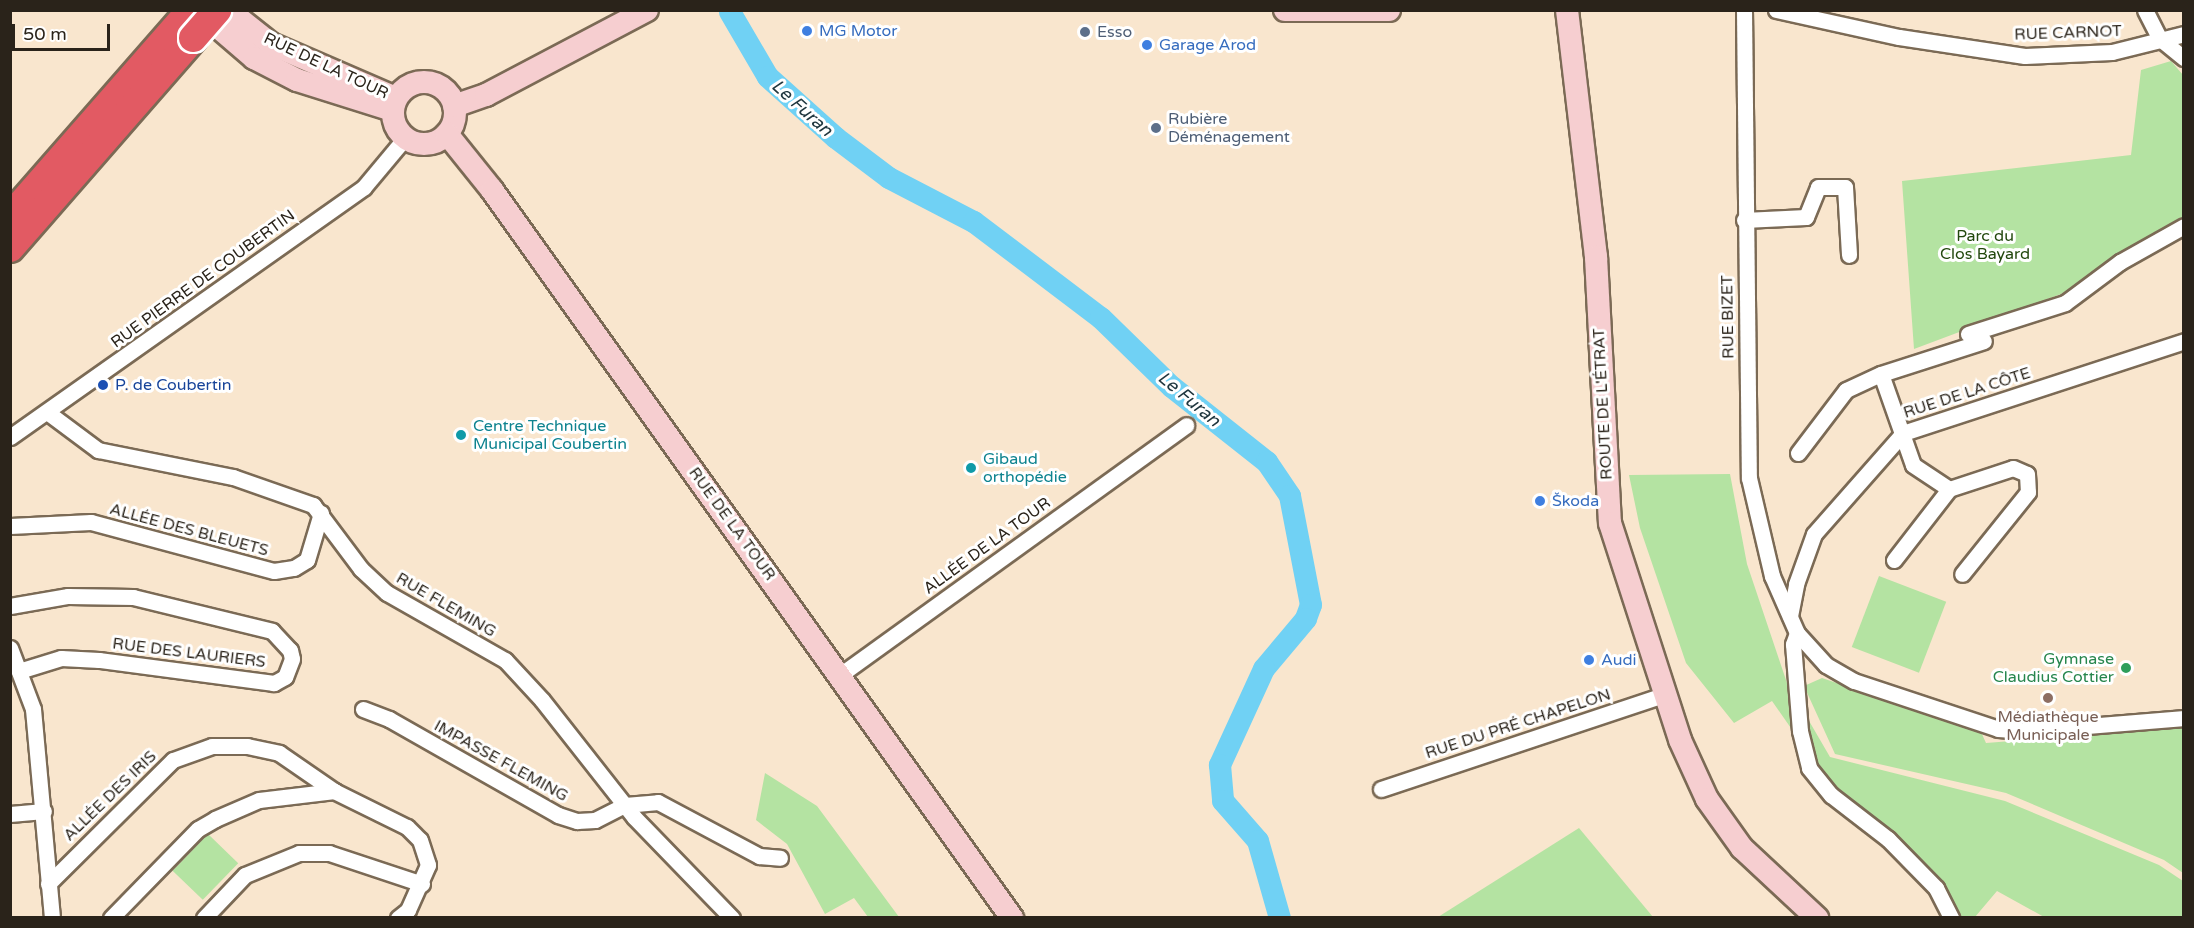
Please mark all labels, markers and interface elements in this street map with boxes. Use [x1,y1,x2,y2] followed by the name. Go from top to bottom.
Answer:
[15,12,112,50] scale bar
[819,21,897,41] place label: MG Motor
[1097,22,1132,42] place label: Esso
[2014,22,2122,44] street label: RUE CARNOT
[23,23,67,45] text: 50 m
[800,24,814,38] marker: MG Motor
[1078,25,1092,39] marker: Esso
[261,29,391,103] street label: RUE DE LA TOUR
[1159,35,1256,55] place label: Garage Arod
[1140,38,1154,52] marker: Garage Arod
[767,75,837,141] water label: Le Furan
[1168,109,1290,147] place label: Rubière Déménagement
[1149,121,1163,135] marker: Rubière Déménagement
[107,206,299,352] street label: RUE PIERRE DE COUBERTIN
[1940,226,2030,264] park label: Parc du Clos Bayard
[1718,275,1738,359] street label: RUE BIZET
[1589,328,1617,480] street label: ROUTE DE L'ÉTRAT
[1901,363,2033,423] street label: RUE DE LA CÔTE
[1154,367,1224,431] water label: Le Furan
[115,375,232,395] place label: P. de Coubertin
[96,378,110,392] marker: P. de Coubertin
[473,416,627,454] place label: Centre Technique Municipal Coubertin
[454,428,468,442] marker: Centre Technique Municipal Coubertin
[983,449,1067,487] place label: Gibaud orthopédie
[964,461,978,475] marker: Gibaud orthopédie
[685,464,779,584] street label: RUE DE LA TOUR
[1552,491,1599,511] place label: Škoda
[920,494,1054,598] street label: ALLÉE DE LA TOUR
[1533,494,1547,508] marker: Škoda
[107,500,271,560] street label: ALLÉE DES BLEUETS
[393,569,499,641] street label: RUE FLEMING
[111,634,267,672] street label: RUE DES LAURIERS
[1993,649,2114,687] place label: Gymnase Claudius Cottier
[1601,650,1637,670] place label: Audi
[1582,653,1596,667] marker: Audi
[2119,661,2133,675] marker: Gymnase Claudius Cottier
[1423,685,1613,763] street label: RUE DU PRÉ CHAPELON
[2041,691,2055,705] marker: Médiathèque Municipale
[1998,707,2098,745] place label: Médiathèque Municipale
[431,716,571,806] street label: IMPASSE FLEMING
[60,747,160,845] street label: ALLÉE DES IRIS

